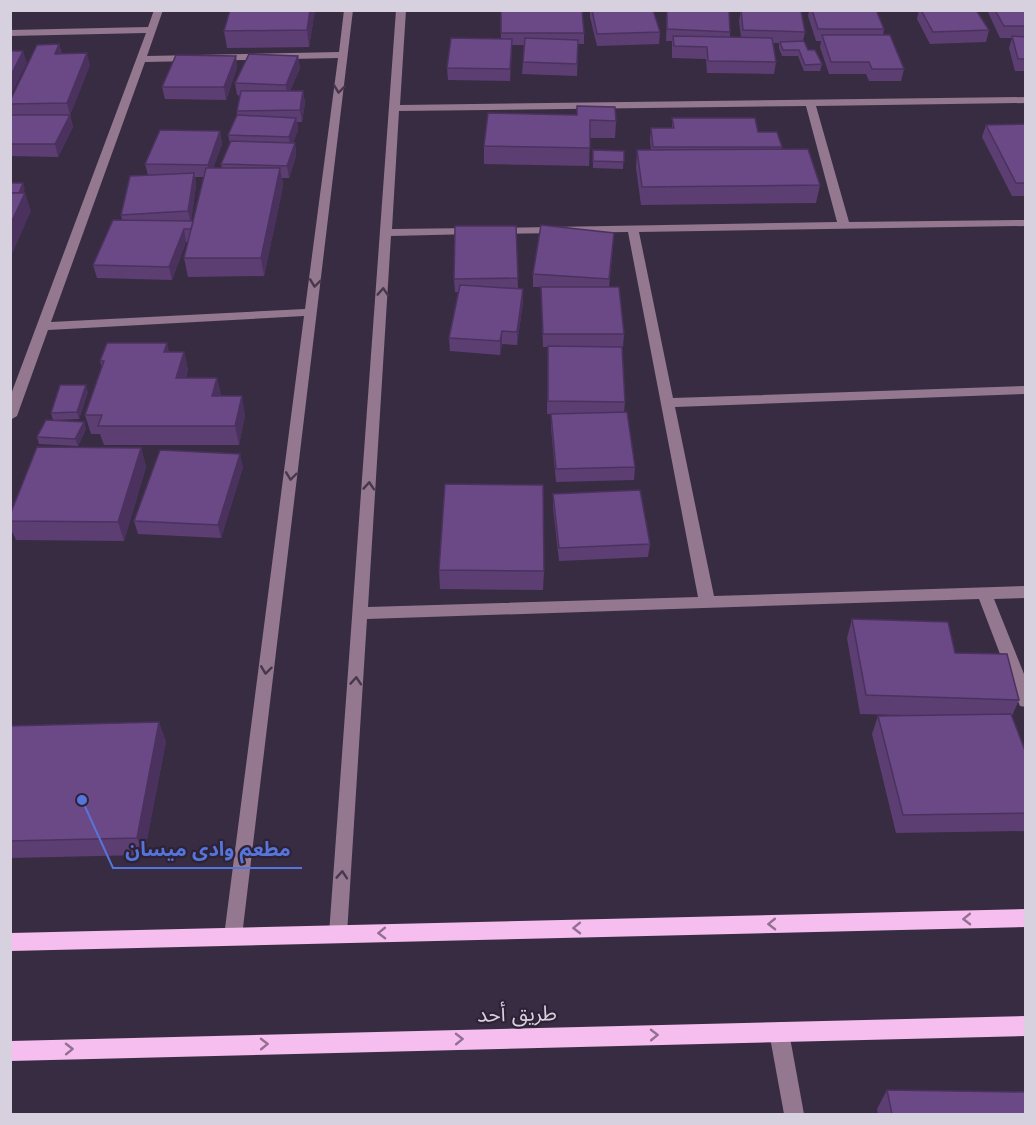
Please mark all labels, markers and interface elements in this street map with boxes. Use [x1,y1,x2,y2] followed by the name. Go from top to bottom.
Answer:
[334,85,346,94] one-way arrow
[309,278,322,287] one-way arrow
[376,287,389,296] one-way arrow
[285,472,297,481] one-way arrow
[363,482,376,491] one-way arrow
[261,665,273,674] one-way arrow
[349,676,362,685] one-way arrow
[113,830,302,868] callout: مطعم وادى ميسان
[125,837,291,864] text: مطعم وادى ميسان
[335,871,348,880] one-way arrow
[963,913,972,926] one-way arrow
[768,918,777,930] one-way arrow
[573,922,582,934] one-way arrow
[378,926,387,939] one-way arrow
[477,1000,557,1028] street label: طريق أحد
[649,1028,658,1041] one-way arrow
[454,1033,463,1046] one-way arrow
[259,1038,268,1051] one-way arrow
[64,1043,73,1055] one-way arrow

